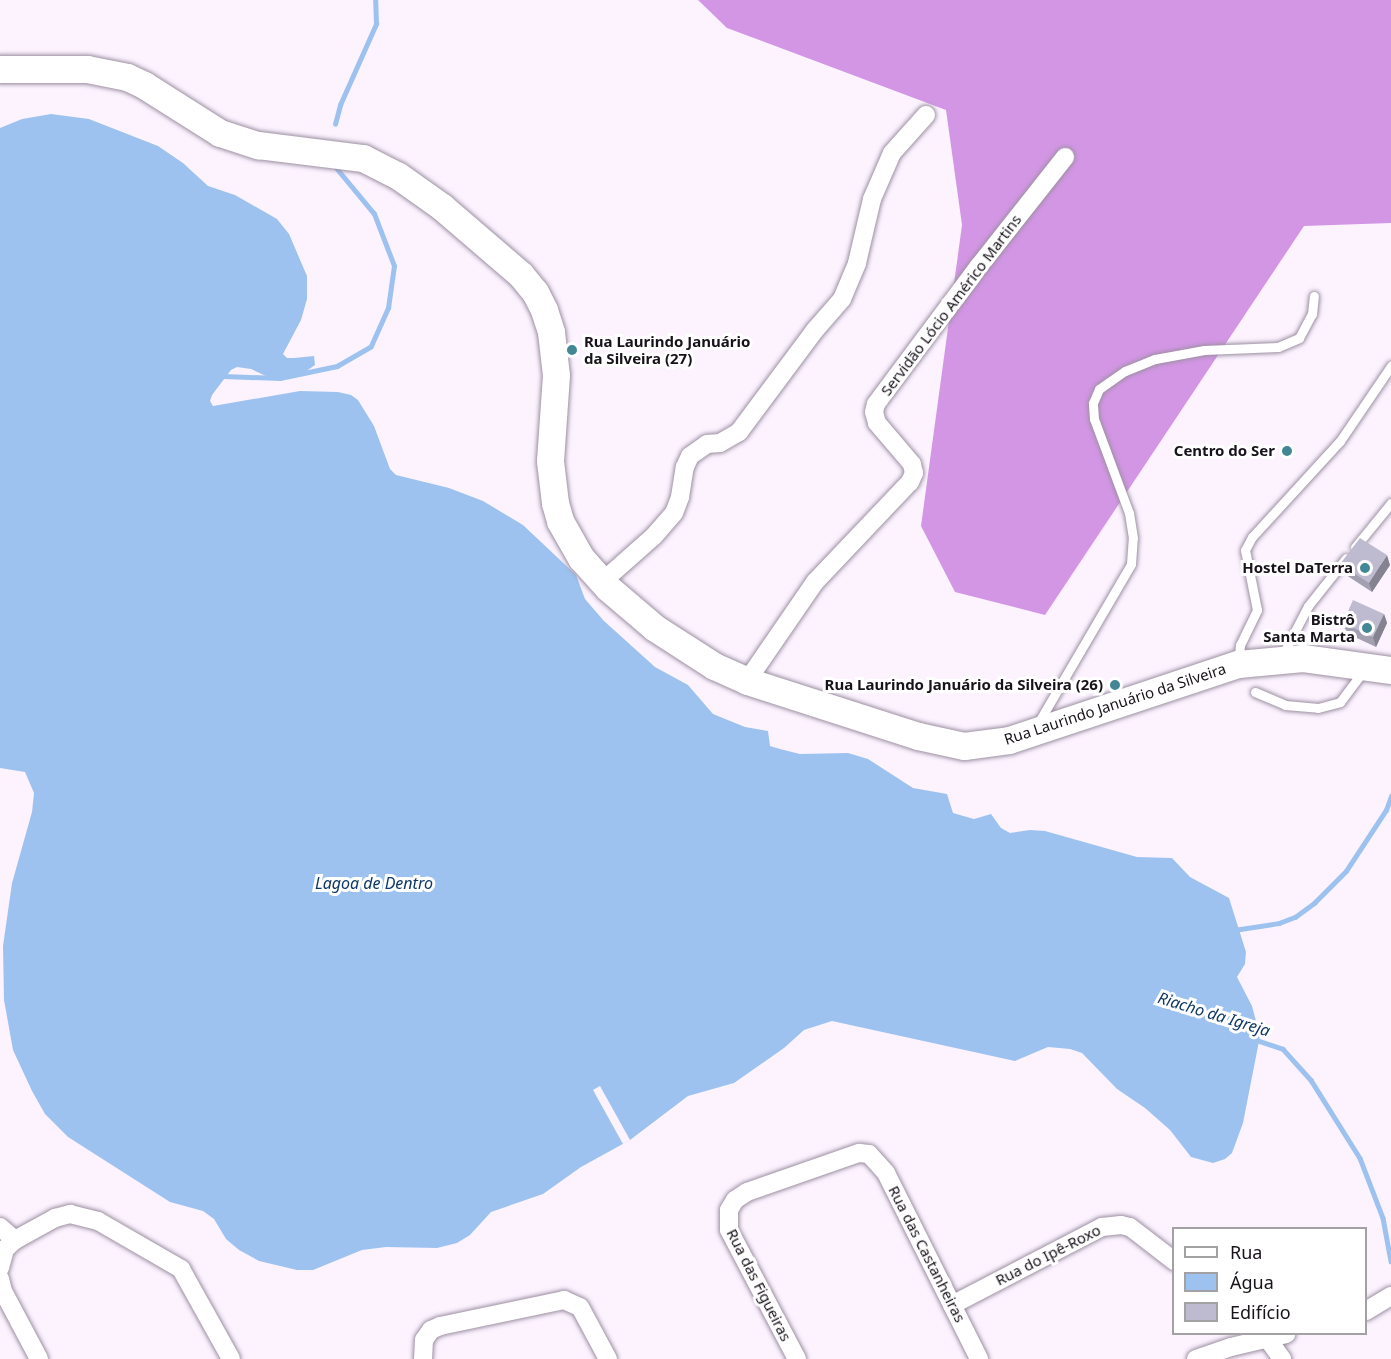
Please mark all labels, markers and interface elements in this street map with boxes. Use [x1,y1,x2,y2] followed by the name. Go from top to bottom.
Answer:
[877,211,1025,399] street label: Servidão Lócio Américo Martins
[584,332,750,367] place label: Rua Laurindo Januário da Silveira (27)
[565,343,579,357] marker: Rua Laurindo Januário da Silveira (27)
[1174,442,1275,460] place label: Centro do Ser
[1280,444,1294,458] marker: Centro do Ser
[1242,559,1353,577] place label: Hostel DaTerra
[1358,561,1372,575] marker: Hostel DaTerra
[1263,610,1355,645] place label: Bistrô Santa Marta
[1360,621,1374,635] marker: Bistrô Santa Marta
[1002,660,1228,748] street label: Rua Laurindo Januário da Silveira
[825,676,1103,694] place label: Rua Laurindo Januário da Silveira (26)
[1108,678,1122,692] marker: Rua Laurindo Januário da Silveira (26)
[315,873,433,893] water label: Lagoa de Dentro
[1156,988,1272,1040] water label: Riacho da Igreja
[885,1183,969,1325] street label: Rua das Castanheiras
[992,1221,1104,1289] street label: Rua do Ipê-Roxo
[723,1226,795,1344] street label: Rua das Figueiras
[1172,1227,1367,1335] legend
[1230,1240,1262,1264] text: Rua
[1230,1270,1274,1294] text: Água
[1230,1300,1291,1324] text: Edifício

